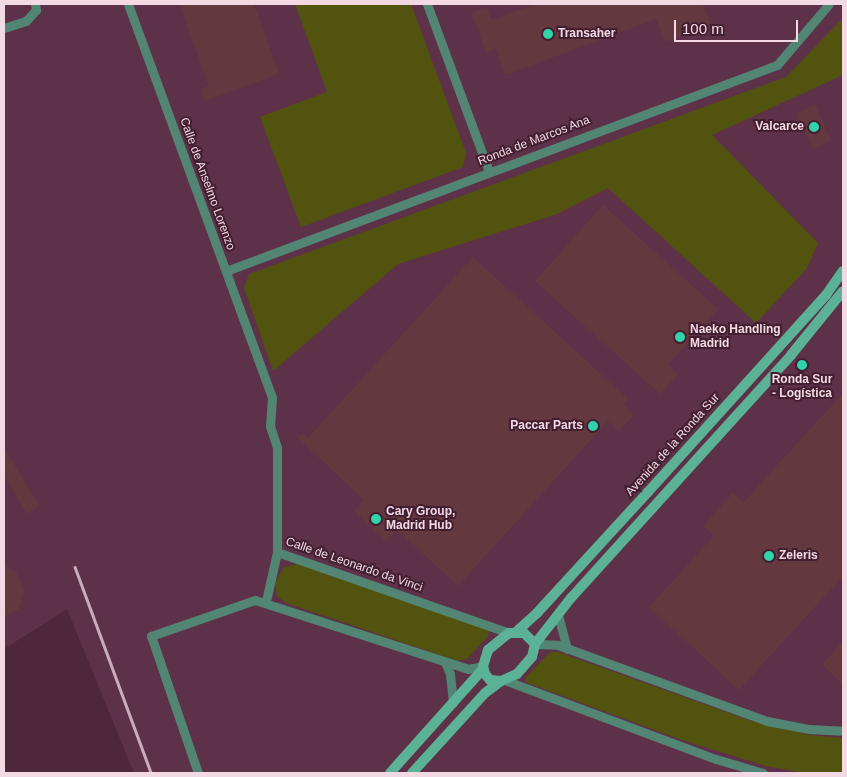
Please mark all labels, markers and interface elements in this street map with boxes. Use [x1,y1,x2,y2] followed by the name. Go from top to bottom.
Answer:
[677,10,801,42] scale bar
[682,20,724,37] text: 100 m
[558,27,615,41] place label: Transaher
[542,28,554,40] marker: Transaher
[476,113,592,169] street label: Ronda de Marcos Ana
[176,115,238,253] street label: Calle de Anselmo Lorenzo
[755,120,804,134] place label: Valcarce
[808,121,820,133] marker: Valcarce
[690,323,781,351] place label: Naeko Handling Madrid
[674,331,686,343] marker: Naeko Handling Madrid
[796,359,808,371] marker: Ronda Sur - Logística
[772,373,832,401] place label: Ronda Sur - Logística
[623,391,723,499] street label: Avenida de la Ronda Sur
[510,419,583,433] place label: Paccar Parts
[587,420,599,432] marker: Paccar Parts
[386,505,455,533] place label: Cary Group, Madrid Hub
[370,513,382,525] marker: Cary Group, Madrid Hub
[284,535,424,595] street label: Calle de Leonardo da Vinci
[779,549,818,563] place label: Zeleris
[763,550,775,562] marker: Zeleris

